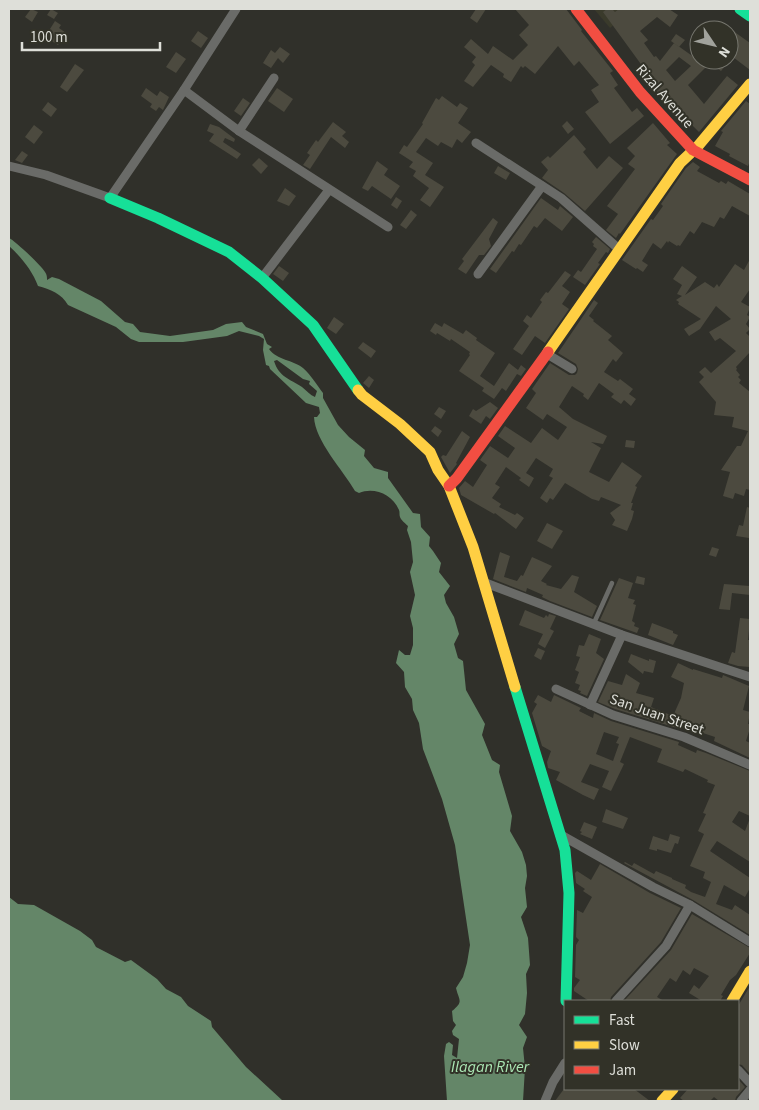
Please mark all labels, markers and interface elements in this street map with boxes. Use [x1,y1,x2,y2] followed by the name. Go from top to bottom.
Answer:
[22,20,160,52] scale bar
[689,20,739,70] north arrow
[30,27,68,48] text: 100 m
[713,42,735,61] text: N
[631,60,698,133] street label: Rizal Avenue
[607,689,707,740] street label: San Juan Street
[564,1000,739,1090] legend
[609,1010,635,1031] text: Fast
[609,1035,640,1056] text: Slow
[451,1056,531,1078] water label: Ilagan River
[609,1060,636,1081] text: Jam

